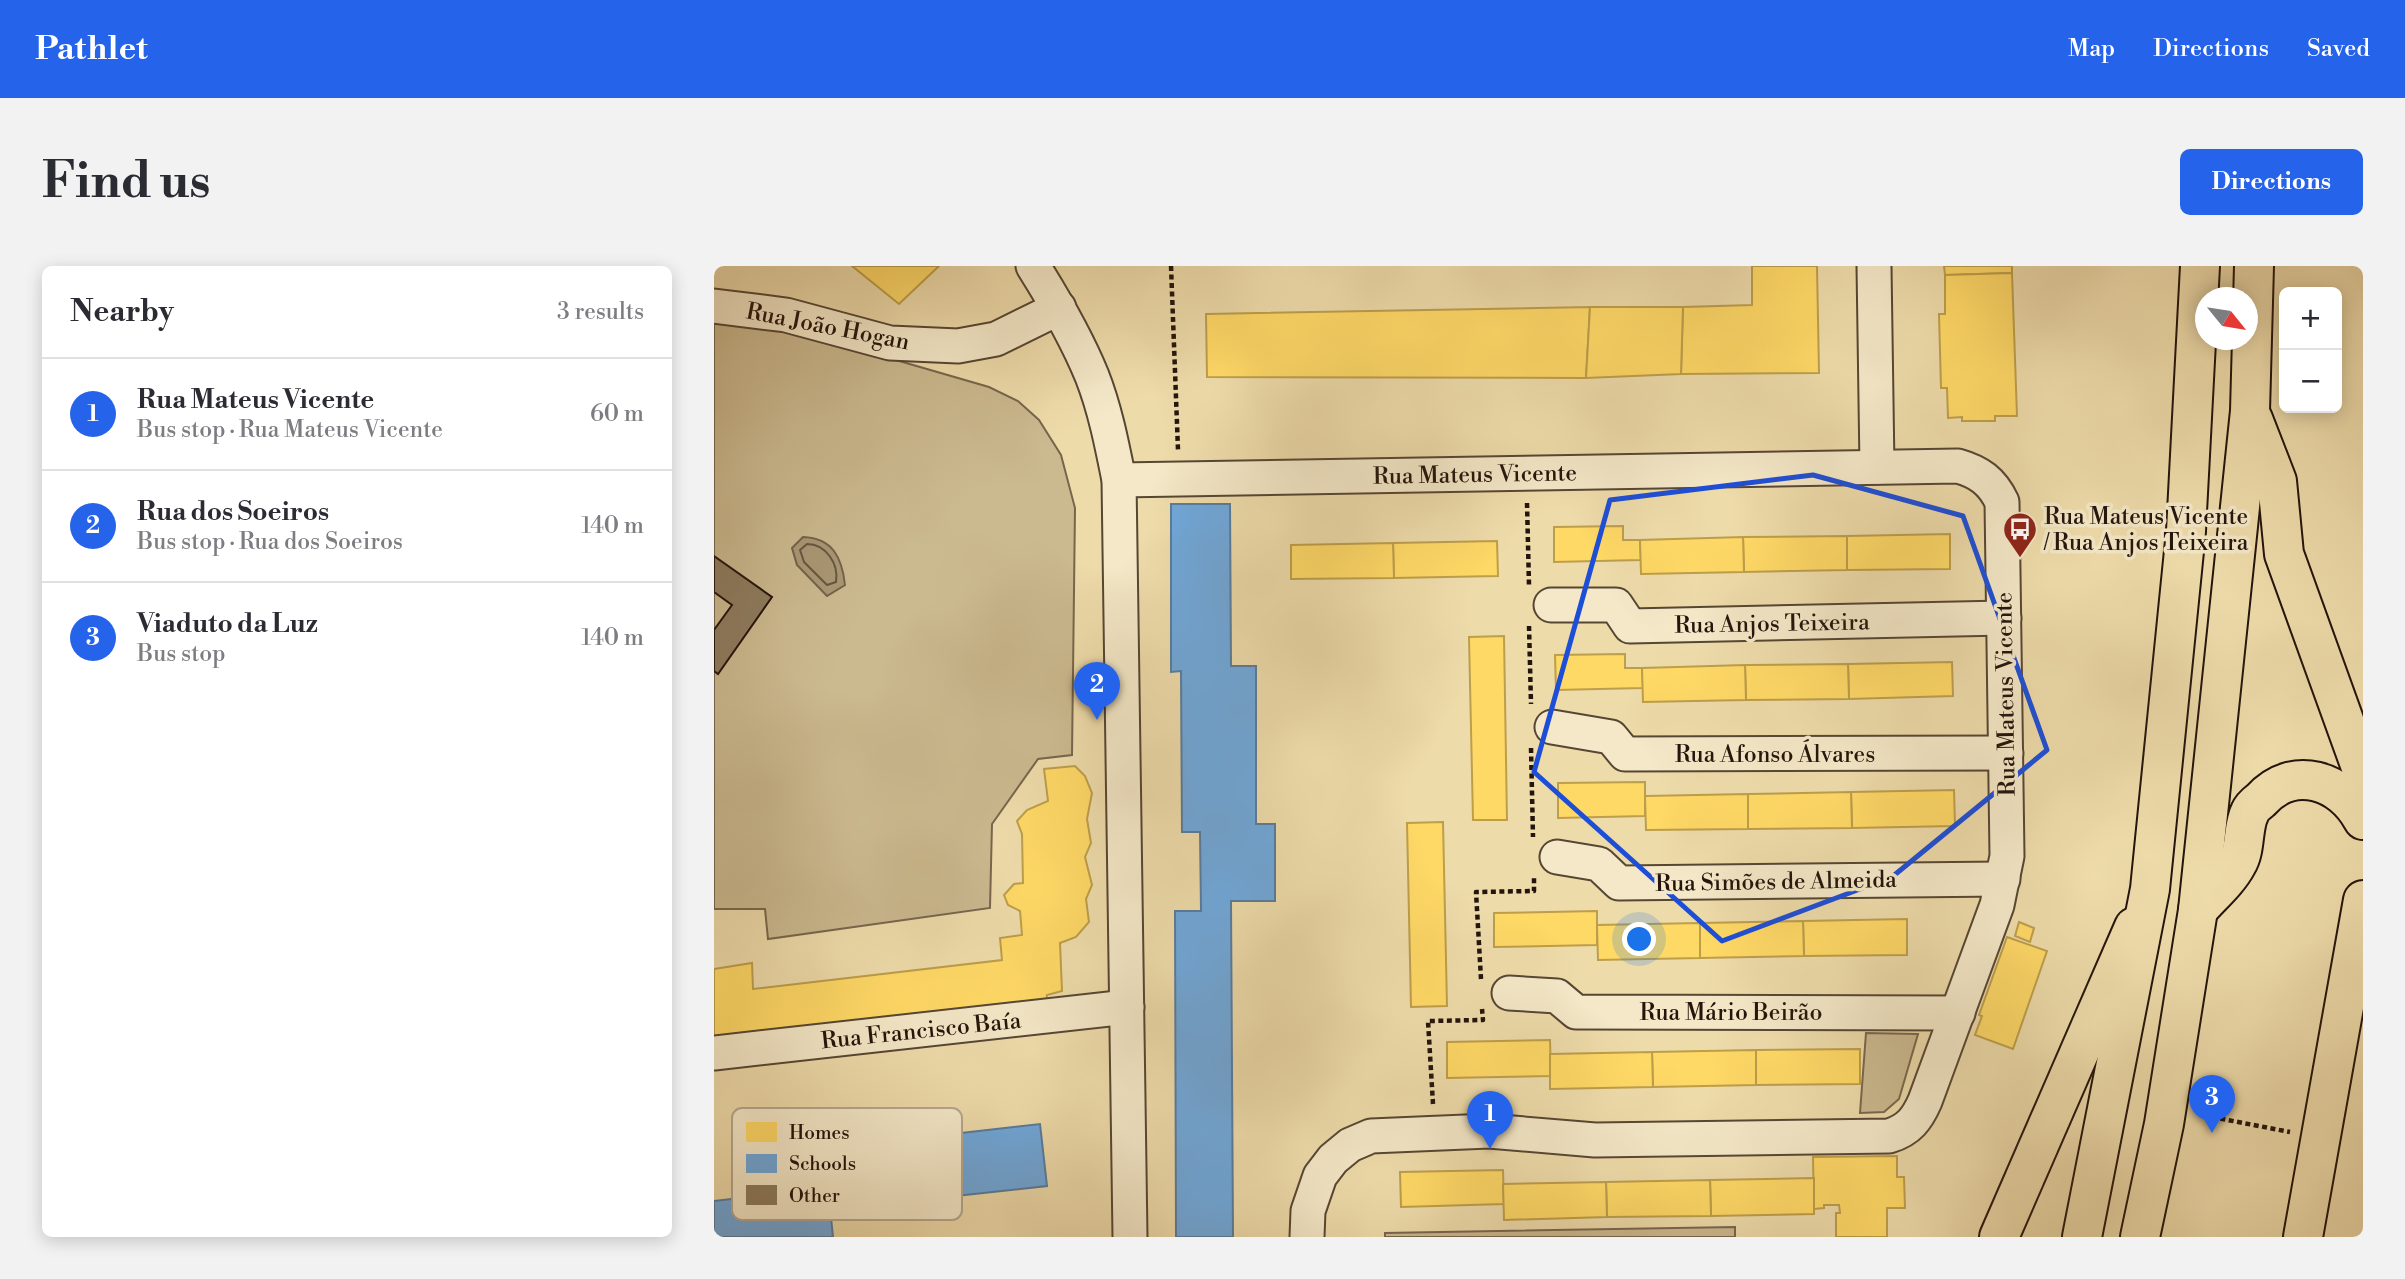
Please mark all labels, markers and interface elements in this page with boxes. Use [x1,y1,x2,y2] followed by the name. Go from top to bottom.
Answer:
[35,29,148,70] text: Pathlet
[2068,34,2115,64] text: Map
[2153,34,2269,64] text: Directions
[2307,34,2370,64] text: Saved
[2180,149,2363,215] button: Directions
[42,152,211,213] text: Find us
[2195,287,2258,350] north arrow
[2279,287,2342,413] map controls
[2279,287,2342,350] button: +
[70,293,174,331] text: Nearby
[744,297,912,357] street label: Rua João Hogan
[557,298,644,326] text: 3 results
[2279,350,2342,413] button: −
[137,384,374,416] text: Rua Mateus Vicente
[87,400,99,428] text: 1
[590,400,644,428] text: 60 m
[137,416,443,444] text: Bus stop · Rua Mateus Vicente
[1373,459,1577,491] street label: Rua Mateus Vicente
[137,496,329,528] text: Rua dos Soeiros
[2043,503,2249,557] place label: Rua Mateus Vicente / Rua Anjos Teixeira
[2001,510,2039,559] bus stop icon: Rua Mateus Vicente / Rua Anjos Teixeira
[86,512,100,540] text: 2
[581,512,644,540] text: 140 m
[137,528,403,556] text: Bus stop · Rua dos Soeiros
[1990,592,2022,796] street label: Rua Mateus Vicente
[137,608,318,640] text: Viaduto da Luz
[1674,608,1870,640] street label: Rua Anjos Teixeira
[86,624,100,652] text: 3
[581,624,644,652] text: 140 m
[137,640,225,668] text: Bus stop
[1074,662,1120,720] pin: 2
[1675,739,1875,769] street label: Rua Afonso Álvares
[1655,866,1897,898] street label: Rua Simões de Almeida
[1622,922,1656,956] your location
[1640,999,1822,1027] street label: Rua Mário Beirão
[820,1007,1023,1055] street label: Rua Francisco Baía
[2189,1075,2235,1133] pin: 3
[1467,1091,1513,1149] pin: 1
[732,1108,962,1220] legend
[789,1121,849,1145] text: Homes
[789,1152,856,1176] text: Schools
[789,1184,840,1208] text: Other

